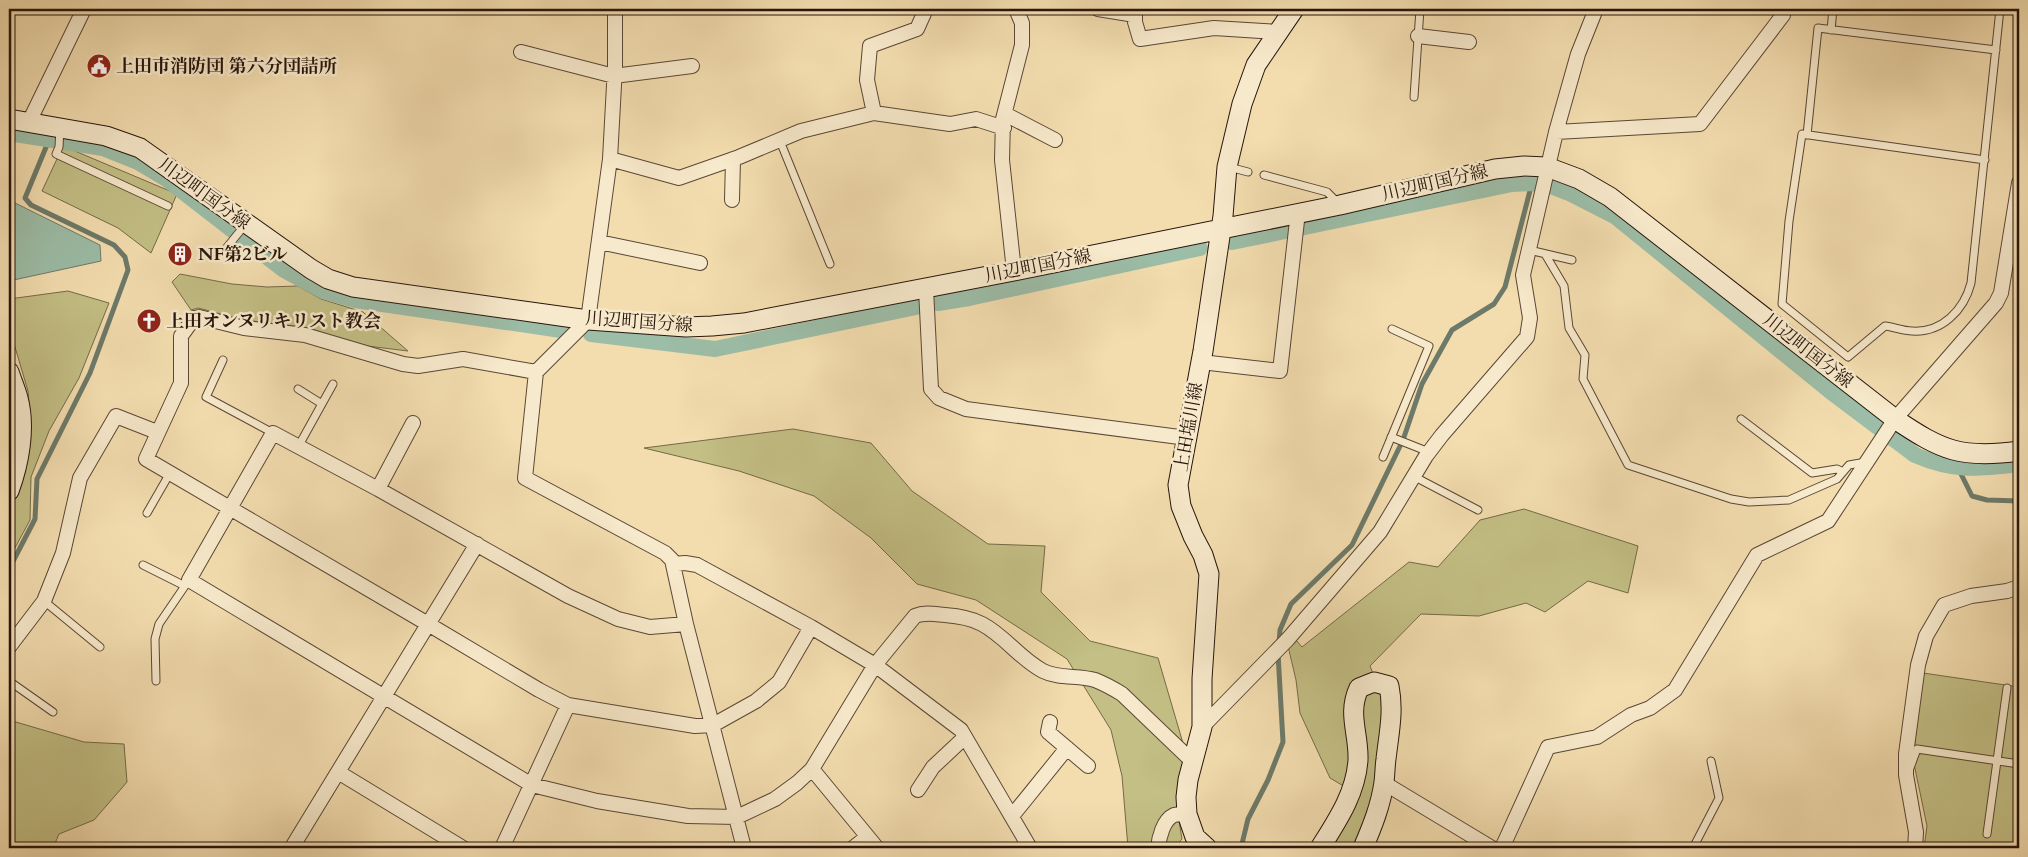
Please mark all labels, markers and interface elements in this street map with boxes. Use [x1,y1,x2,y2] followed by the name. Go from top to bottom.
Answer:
[86,53,112,79] public building icon: 上田市消防団 第六分団詰所
[116,54,337,79] place label: 上田市消防団 第六分団詰所
[153,152,255,236] street label: 川辺町国分線
[1380,159,1490,207] street label: 川辺町国分線
[167,241,193,267] building icon: NF第2ビル
[198,242,288,267] place label: NF第2ビル
[983,243,1093,289] street label: 川辺町国分線
[584,306,694,338] street label: 川辺町国分線
[136,308,162,334] church icon: 上田オンヌリキリスト教会
[1758,308,1858,394] street label: 川辺町国分線
[166,309,381,334] place label: 上田オンヌリキリスト教会
[1169,381,1209,473] street label: 上田塩川線

